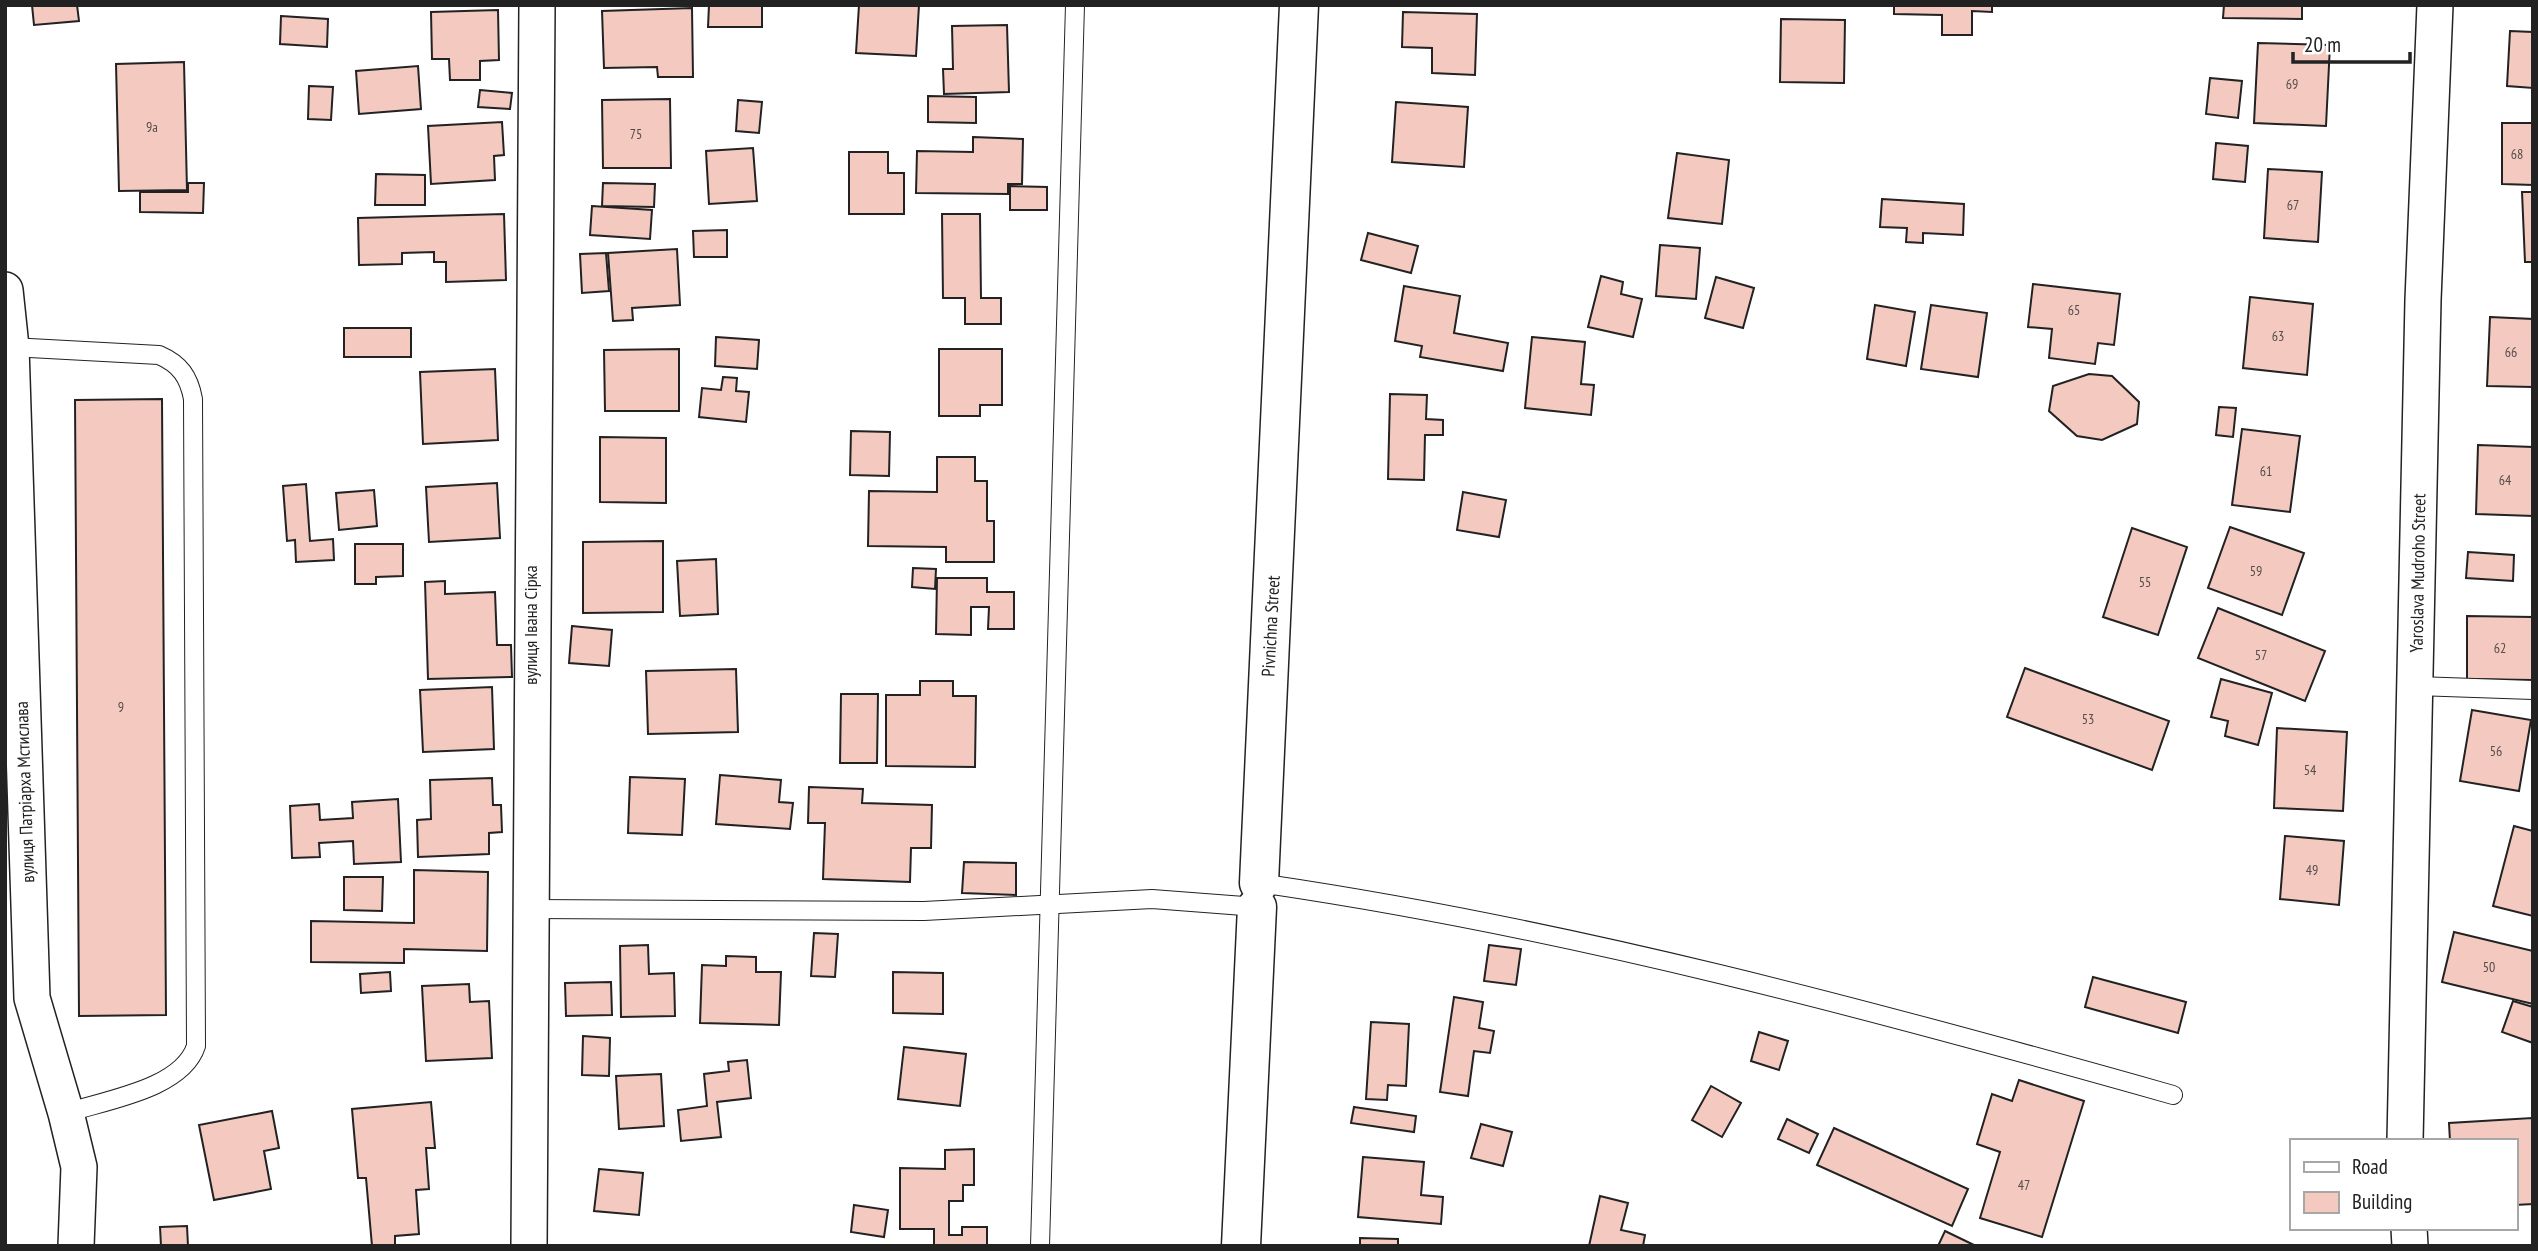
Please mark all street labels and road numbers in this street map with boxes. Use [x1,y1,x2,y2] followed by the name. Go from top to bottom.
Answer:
[2405,493,2430,653] street label: Yaroslava Mudroho Street
[519,565,542,685] street label: вулиця Івана Сірка
[1256,575,1285,677] street label: Pivnichna Street
[10,701,39,883] street label: вулиця Патріарха Мстислава

